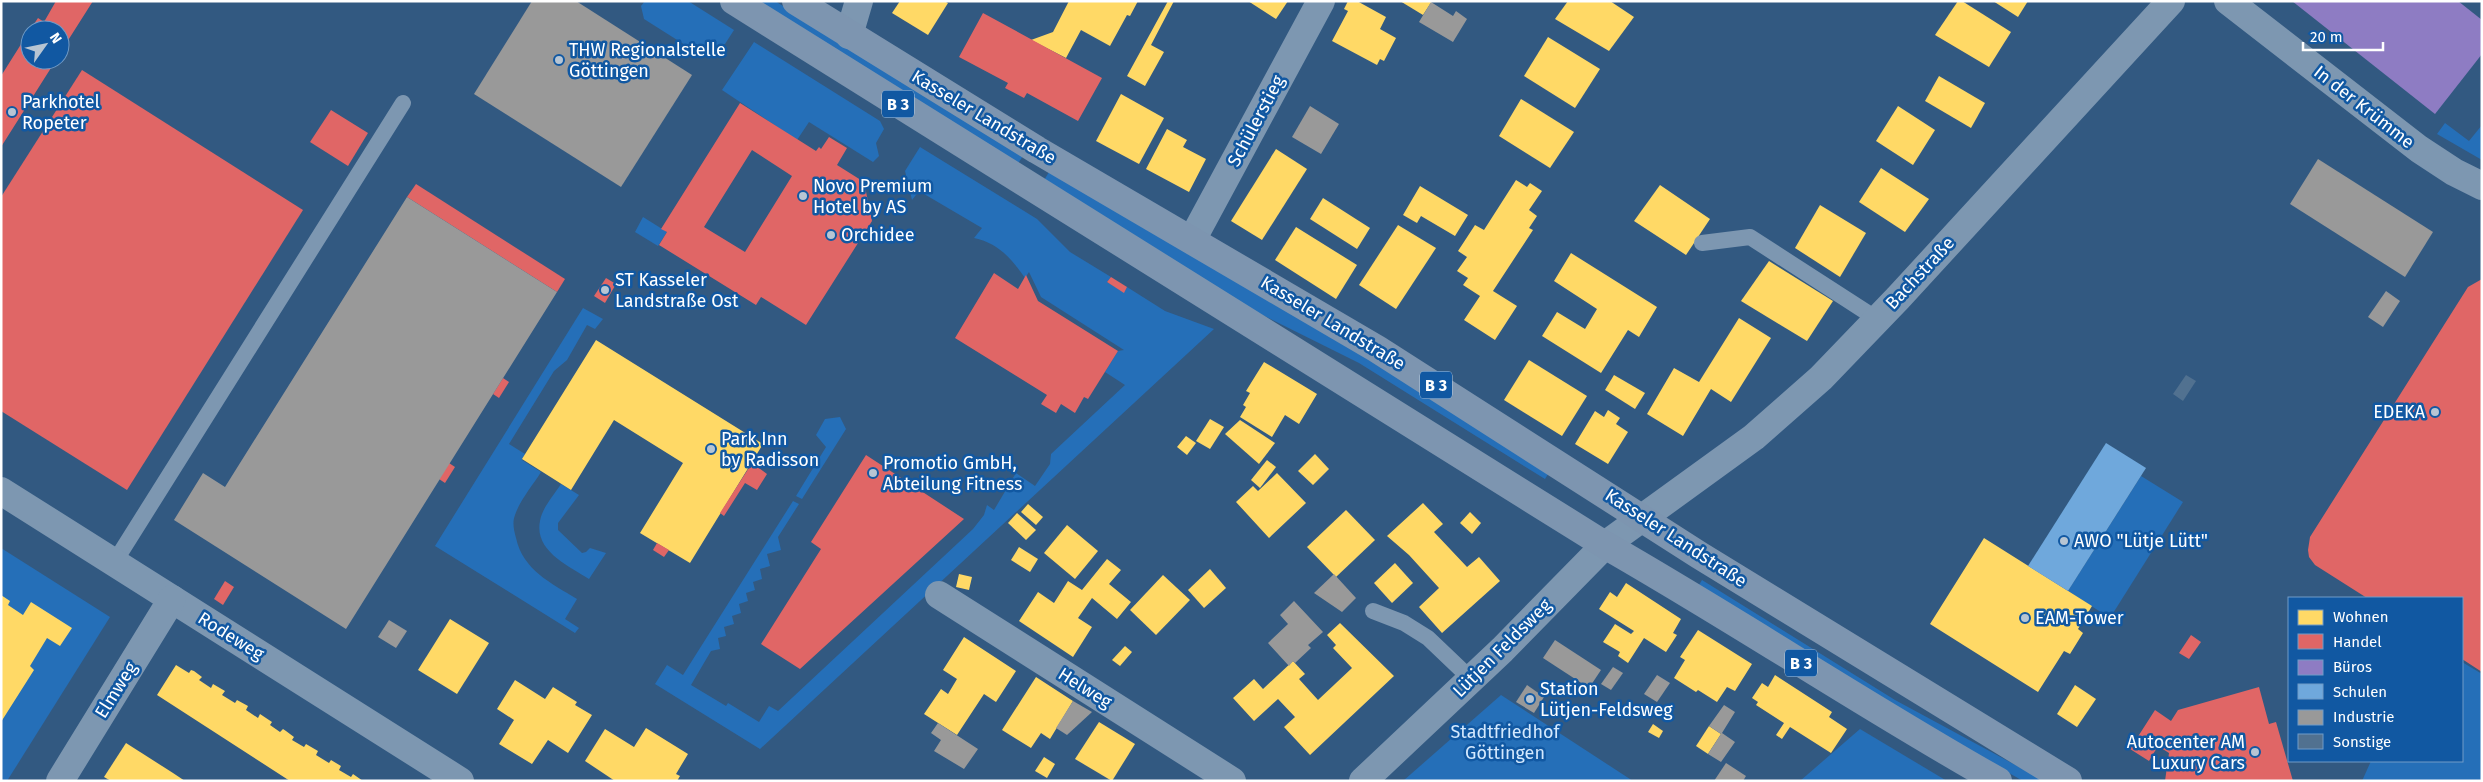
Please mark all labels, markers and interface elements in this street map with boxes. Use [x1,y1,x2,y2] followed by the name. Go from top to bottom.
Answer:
[20,20,70,70] north arrow
[2303,20,2383,52] scale bar
[2310,28,2343,46] text: 20 m
[46,30,65,47] text: N
[569,39,726,82] place label: THW Regionalstelle Göttingen
[553,54,565,66] marker: THW Regionalstelle Göttingen
[2309,61,2419,153] street label: In der Krümme
[908,65,1060,169] street label: Kasseler Landstraße
[1223,71,1290,170] street label: Schülerstieg
[882,90,914,118] road number: B 3
[22,91,100,134] place label: Parkhotel Ropeter
[6,106,18,118] marker: Parkhotel Ropeter
[813,175,933,218] place label: Novo Premium Hotel by AS
[797,190,809,202] marker: Novo Premium Hotel by AS
[841,224,914,246] place label: Orchidee
[825,229,837,241] marker: Orchidee
[1881,232,1959,314] street label: Bachstraße
[615,269,739,312] place label: ST Kasseler Landstraße Ost
[1257,271,1409,375] street label: Kasseler Landstraße
[599,284,611,296] marker: ST Kasseler Landstraße Ost
[1420,372,1452,398] road number: B 3
[2373,401,2426,423] place label: EDEKA
[2429,406,2441,418] marker: EDEKA
[721,428,819,471] place label: Park Inn by Radisson
[705,443,717,455] marker: Park Inn by Radisson
[883,452,1022,495] place label: Promotio GmbH, Abteilung Fitness
[867,467,879,479] marker: Promotio GmbH, Abteilung Fitness
[1601,484,1751,592] street label: Kasseler Landstraße
[2074,530,2208,552] place label: AWO "Lütje Lütt"
[2058,535,2070,547] marker: AWO "Lütje Lütt"
[1448,594,1556,702] street label: Lütjen Feldsweg
[2288,597,2463,762] legend
[194,607,269,665] street label: Rodeweg
[2035,607,2124,629] place label: EAM-Tower
[2333,608,2389,626] text: Wohnen
[2019,612,2031,624] marker: EAM-Tower
[2333,633,2382,651] text: Handel
[1785,650,1817,676] road number: B 3
[90,657,142,722] street label: Elmweg
[2333,658,2372,676] text: Büros
[1054,663,1117,713] street label: Helweg
[1540,678,1673,721] place label: Station Lütjen-Feldsweg
[2333,683,2387,701] text: Schulen
[1524,693,1536,705] marker: Station Lütjen-Feldsweg
[2333,708,2395,726] text: Industrie
[1451,721,1561,764] park label: Stadtfriedhof Göttingen
[2127,731,2245,774] place label: Autocenter AM Luxury Cars
[2333,733,2391,751] text: Sonstige
[2249,746,2261,758] marker: Autocenter AM Luxury Cars

